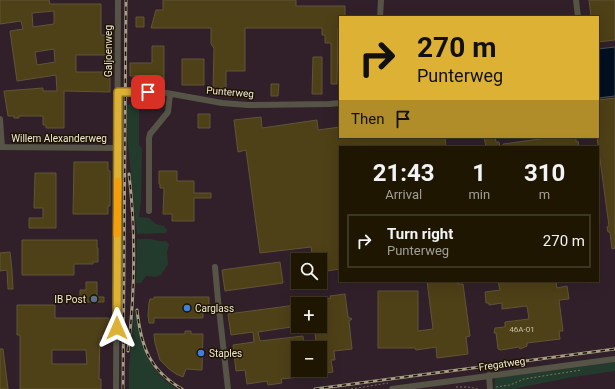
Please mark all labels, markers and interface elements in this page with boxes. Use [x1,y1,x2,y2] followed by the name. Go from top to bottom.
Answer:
[103,25,114,77] street label: Galjoenweg
[417,31,496,64] text: 270 m
[351,32,403,84] icon: right
[417,65,503,86] text: Punterweg
[131,75,165,109] pin
[137,81,159,103] icon: arrive
[206,84,254,100] street label: Punterweg
[392,108,414,130] icon: arrive
[351,110,384,128] text: Then
[11,133,107,144] street label: Willem Alexanderweg
[373,159,435,187] text: 21:43
[472,159,486,187] text: 1
[524,159,565,187] text: 310
[385,187,422,202] text: Arrival
[468,187,490,202] text: min
[539,187,550,202] text: m
[387,225,453,243] text: Turn right
[353,230,375,252] icon: right
[543,232,585,250] text: 270 m
[387,243,449,258] text: Punterweg
[291,253,327,377] map controls
[291,253,327,289] button: search
[54,294,86,305] place label: IB Post
[89,294,99,304] marker: IB Post
[291,297,327,333] button: +
[182,303,192,313] marker: Carglass
[195,303,234,314] place label: Carglass
[96,307,138,349] position arrow
[509,325,535,334] house number: 46A-01
[291,341,327,377] button: −
[196,348,206,358] marker: Staples
[209,348,242,359] place label: Staples
[478,355,526,373] street label: Fregatweg

